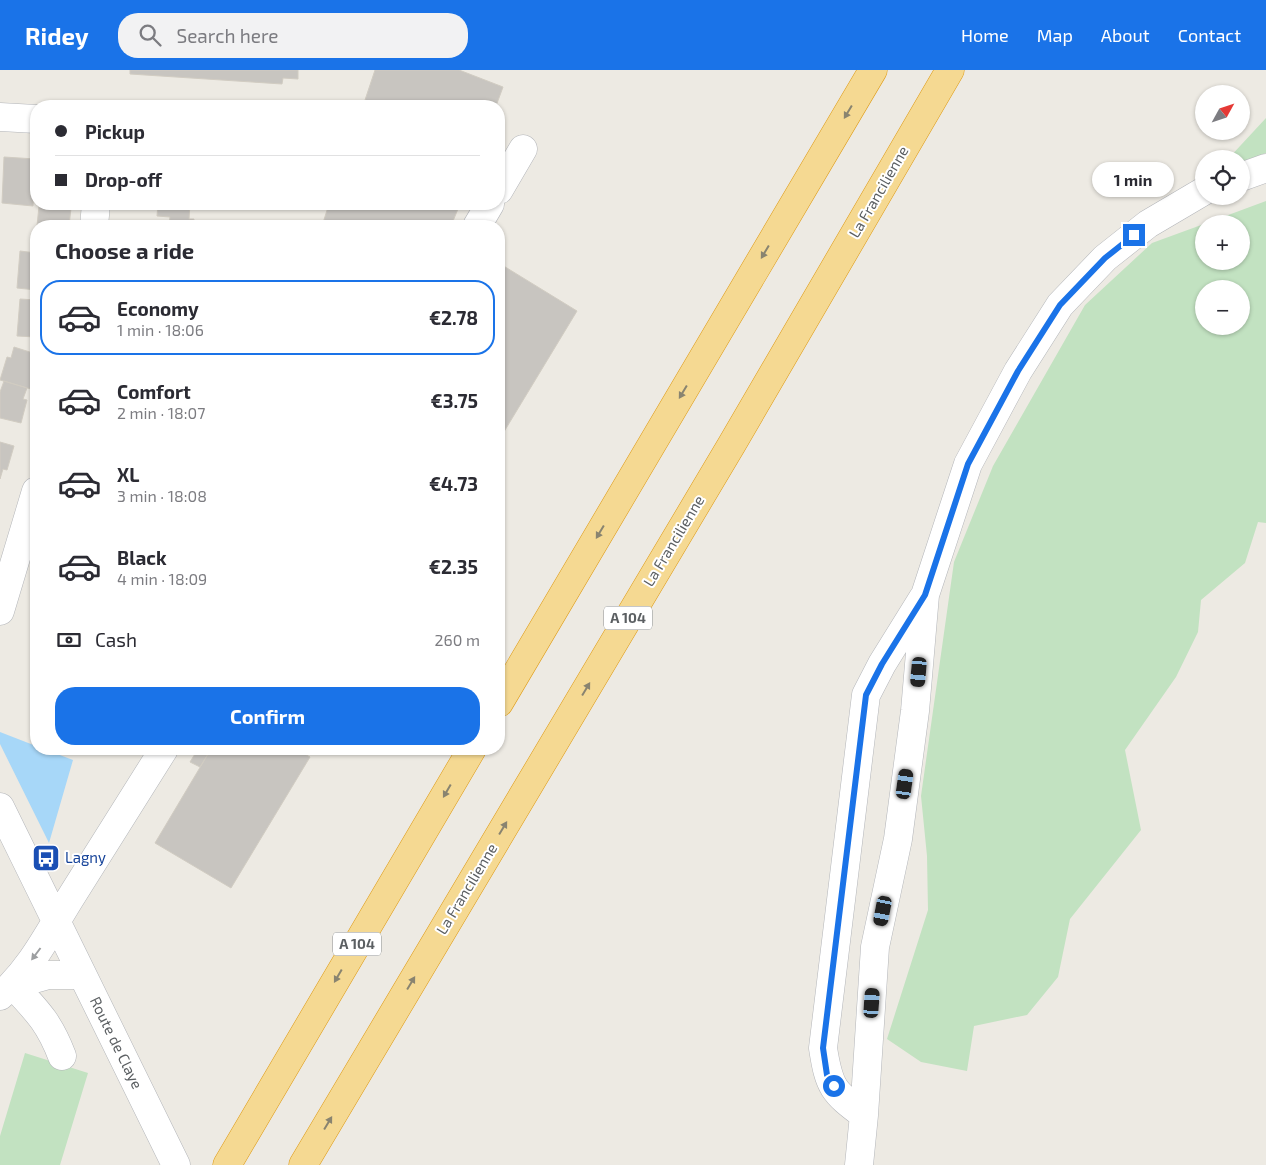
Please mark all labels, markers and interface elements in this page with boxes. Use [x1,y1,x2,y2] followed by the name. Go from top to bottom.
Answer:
[118,13,468,58] search box
[25,21,88,50] text: Ridey
[136,21,164,49] icon: search
[176,24,279,47] text: Search here
[961,24,1009,46] text: Home
[1037,24,1073,46] text: Map
[1101,24,1150,46] text: About
[1178,24,1241,46] text: Contact
[1195,85,1250,140] north arrow
[1195,85,1250,335] map controls
[843,105,852,119] one-way arrow
[85,120,145,143] text: Pickup
[845,142,912,241] street label: La Francilienne
[1195,150,1250,205] button: locate
[1093,162,1175,198] callout: 1 min
[85,168,162,191] text: Drop-off
[1114,170,1152,189] text: 1 min
[1195,215,1250,270] button: +
[1123,224,1145,246] route end
[55,237,194,263] text: Choose a ride
[761,245,770,258] one-way arrow
[1195,280,1250,335] button: −
[57,295,102,340] icon: car
[117,297,199,320] text: Economy
[429,306,478,329] text: €2.78
[117,320,204,339] text: 1 min · 18:06
[57,378,102,423] icon: car
[117,380,191,403] text: Comfort
[678,385,687,398] one-way arrow
[430,389,478,412] text: €3.75
[117,403,205,422] text: 2 min · 18:07
[57,461,102,506] icon: car
[117,463,139,486] text: XL
[429,472,478,495] text: €4.73
[117,486,207,505] text: 3 min · 18:08
[639,492,707,589] street label: La Francilienne
[596,525,605,538] one-way arrow
[57,544,102,589] icon: car
[117,546,167,569] text: Black
[429,555,478,578] text: €2.35
[117,569,207,588] text: 4 min · 18:09
[604,606,652,630] road number: A 104
[55,626,83,654] icon: cash
[95,628,137,651] text: Cash
[435,630,480,649] text: 260 m
[910,656,927,688] car
[581,682,590,695] one-way arrow
[55,687,480,745] button: Confirm
[895,768,914,800] car
[443,783,451,798] one-way arrow
[498,822,507,835] one-way arrow
[432,840,500,937] street label: La Francilienne
[31,843,61,873] bus stop icon: Lagny
[65,848,106,866] place label: Lagny
[872,895,893,927] car
[333,932,381,956] road number: A 104
[31,947,41,961] one-way arrow
[333,969,342,983] one-way arrow
[406,976,415,990] one-way arrow
[863,988,880,1018] car
[87,993,147,1092] street label: Route de Claye
[823,1075,845,1097] route start
[323,1116,332,1129] one-way arrow

